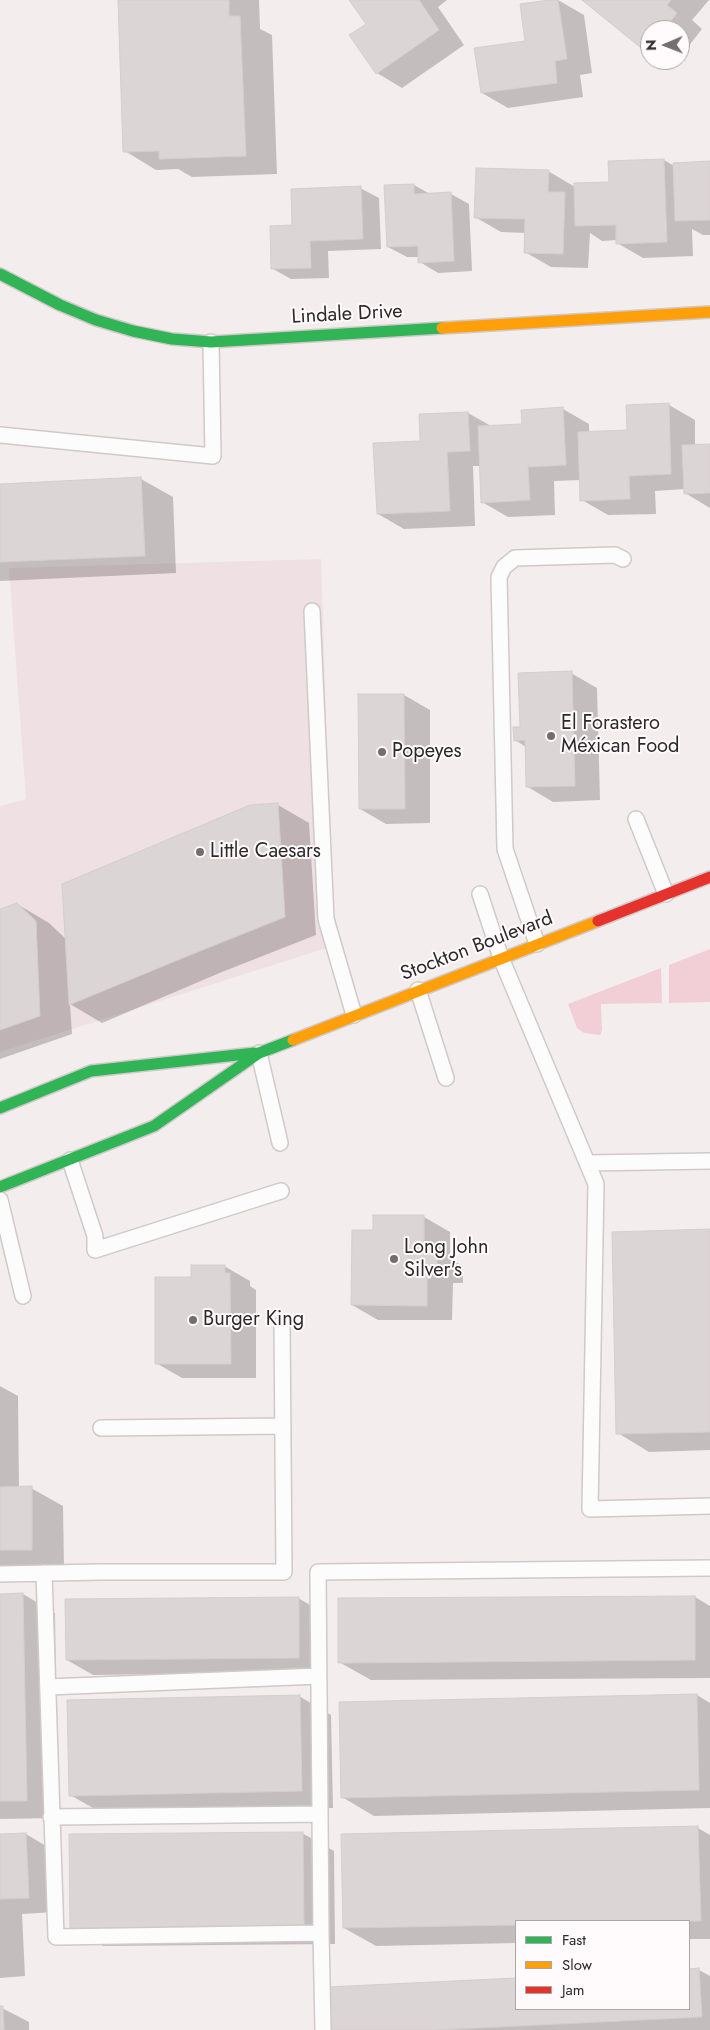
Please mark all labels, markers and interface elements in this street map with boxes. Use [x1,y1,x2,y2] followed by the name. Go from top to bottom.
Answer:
[640,20,690,70] north arrow
[641,40,661,51] text: N
[291,300,403,330] street label: Lindale Drive
[561,712,679,759] place label: El Forastero Méxican Food
[545,730,557,742] marker: El Forastero Méxican Food
[392,740,462,764] place label: Popeyes
[376,746,388,758] marker: Popeyes
[210,840,321,864] place label: Little Caesars
[194,846,206,858] marker: Little Caesars
[397,907,557,987] street label: Stockton Boulevard
[404,1236,489,1283] place label: Long John Silver's
[388,1253,400,1265] marker: Long John Silver's
[203,1308,304,1332] place label: Burger King
[187,1314,199,1326] marker: Burger King
[515,1920,690,2010] legend
[562,1929,586,1951] text: Fast
[562,1954,592,1976] text: Slow
[562,1979,585,2001] text: Jam

